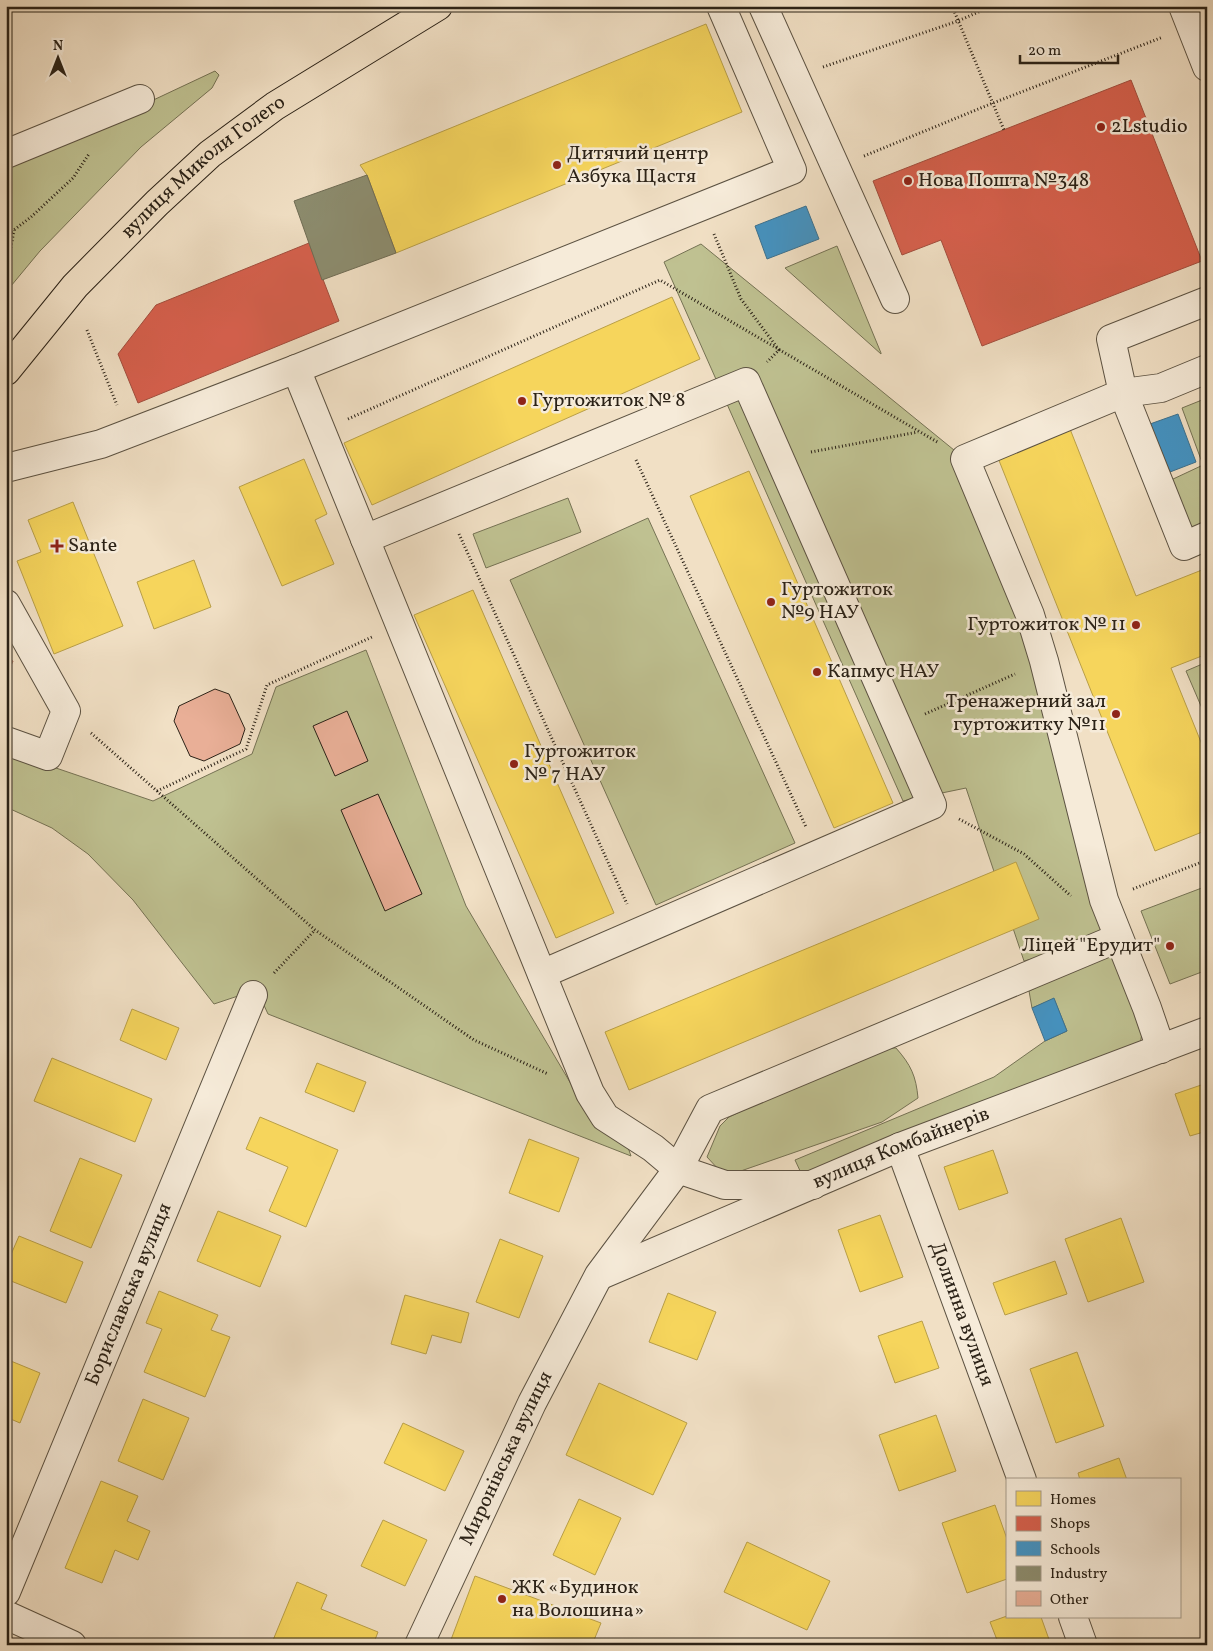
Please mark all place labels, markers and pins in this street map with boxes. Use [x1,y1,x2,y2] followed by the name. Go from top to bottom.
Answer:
[1111,113,1188,141] place label: 2Lstudio
[1095,121,1107,133] marker: 2Lstudio
[567,140,709,191] place label: Дитячий центр Азбука Щастя
[551,159,563,171] marker: Дитячий центр Азбука Щастя
[918,167,1089,195] place label: Нова Пошта №348
[902,175,914,187] marker: Нова Пошта №348
[532,387,685,415] place label: Гуртожиток № 8
[516,395,528,407] marker: Гуртожиток № 8
[68,532,117,560] place label: Sante
[50,539,64,553] marker: Sante
[781,576,893,627] place label: Гуртожиток №9 НАУ
[765,596,777,608] marker: Гуртожиток №9 НАУ
[967,611,1126,639] place label: Гуртожиток № 11
[1130,619,1142,631] marker: Гуртожиток № 11
[827,658,939,686] place label: Капмус НАУ
[811,666,823,678] marker: Капмус НАУ
[946,688,1106,739] place label: Тренажерний зал гуртожитку №11
[1110,708,1122,720] marker: Тренажерний зал гуртожитку №11
[524,738,636,789] place label: Гуртожиток № 7 НАУ
[508,758,520,770] marker: Гуртожиток № 7 НАУ
[1022,932,1160,960] place label: Ліцей "Ерудит"
[1164,940,1176,952] marker: Ліцей "Ерудит"
[512,1574,644,1625] place label: ЖК «Будинок на Волошина»
[496,1593,508,1605] marker: ЖК «Будинок на Волошина»

